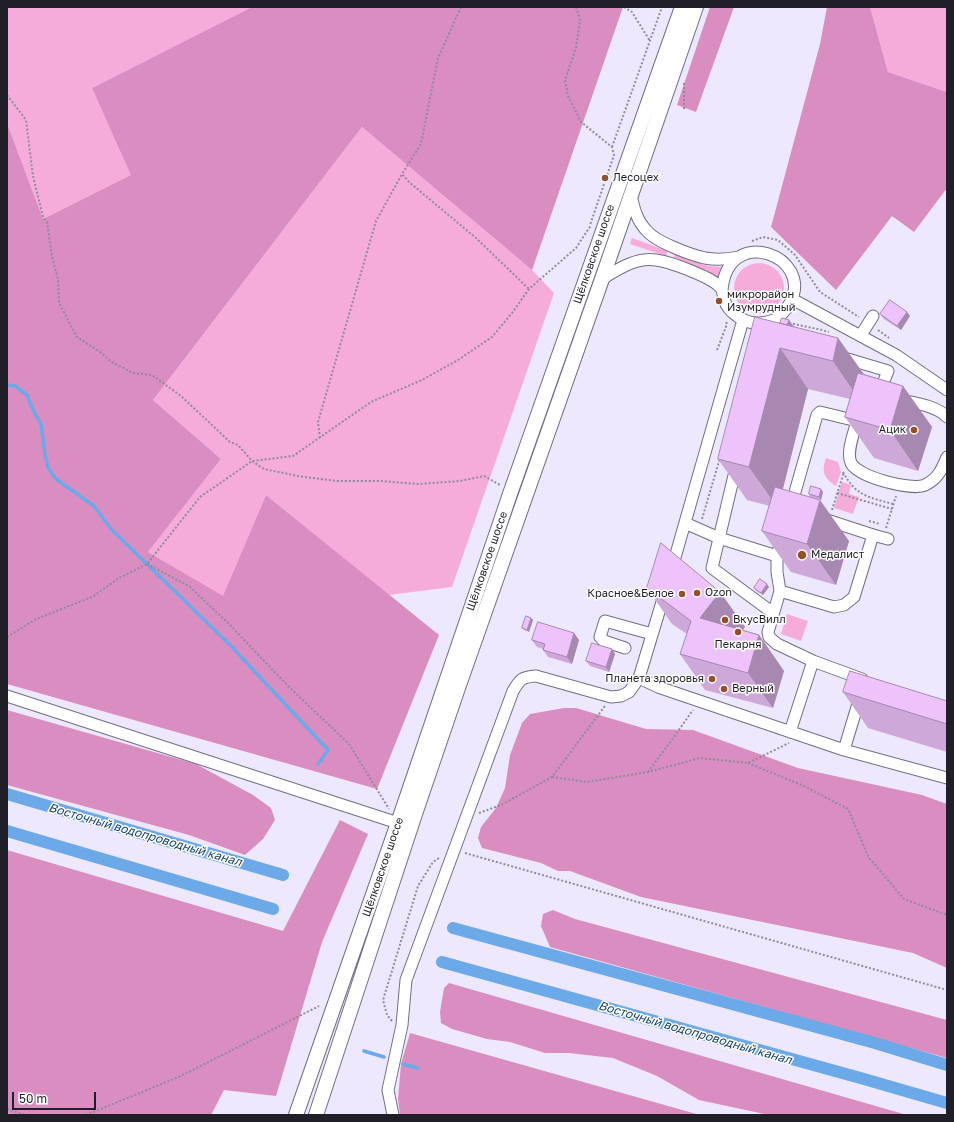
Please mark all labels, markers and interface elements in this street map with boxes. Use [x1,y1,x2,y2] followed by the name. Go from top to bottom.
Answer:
[613,171,659,185] place label: Лесоцех
[600,173,610,183] marker: Лесоцех
[571,203,617,305] street label: Щёлковское шоссе
[727,288,795,314] place label: микрорайон Изумрудный
[714,296,724,306] marker: микрорайон Изумрудный
[879,423,906,437] place label: Ацик
[909,425,919,435] marker: Ацик
[464,510,510,612] street label: Щёлковское шоссе
[811,548,864,562] place label: Медалист
[796,549,808,561] marker: Медалист
[705,586,732,600] place label: Ozon
[587,587,674,601] place label: Красное&Белое
[692,588,702,598] marker: Ozon
[677,589,687,599] marker: Красное&Белое
[733,613,786,627] place label: ВкусВилл
[720,615,730,625] marker: ВкусВилл
[733,627,743,637] marker: Пекарня
[715,638,761,652] place label: Пекарня
[605,672,704,686] place label: Планета здоровья
[707,674,717,684] marker: Планета здоровья
[732,682,774,696] place label: Верный
[719,684,729,694] marker: Верный
[47,801,243,869] water label: Восточный водопроводный канал
[360,816,406,918] street label: Щёлковское шоссе
[597,999,793,1067] water label: Восточный водопроводный канал
[14,1084,98,1110] scale bar
[19,1091,47,1106] text: 50 m

